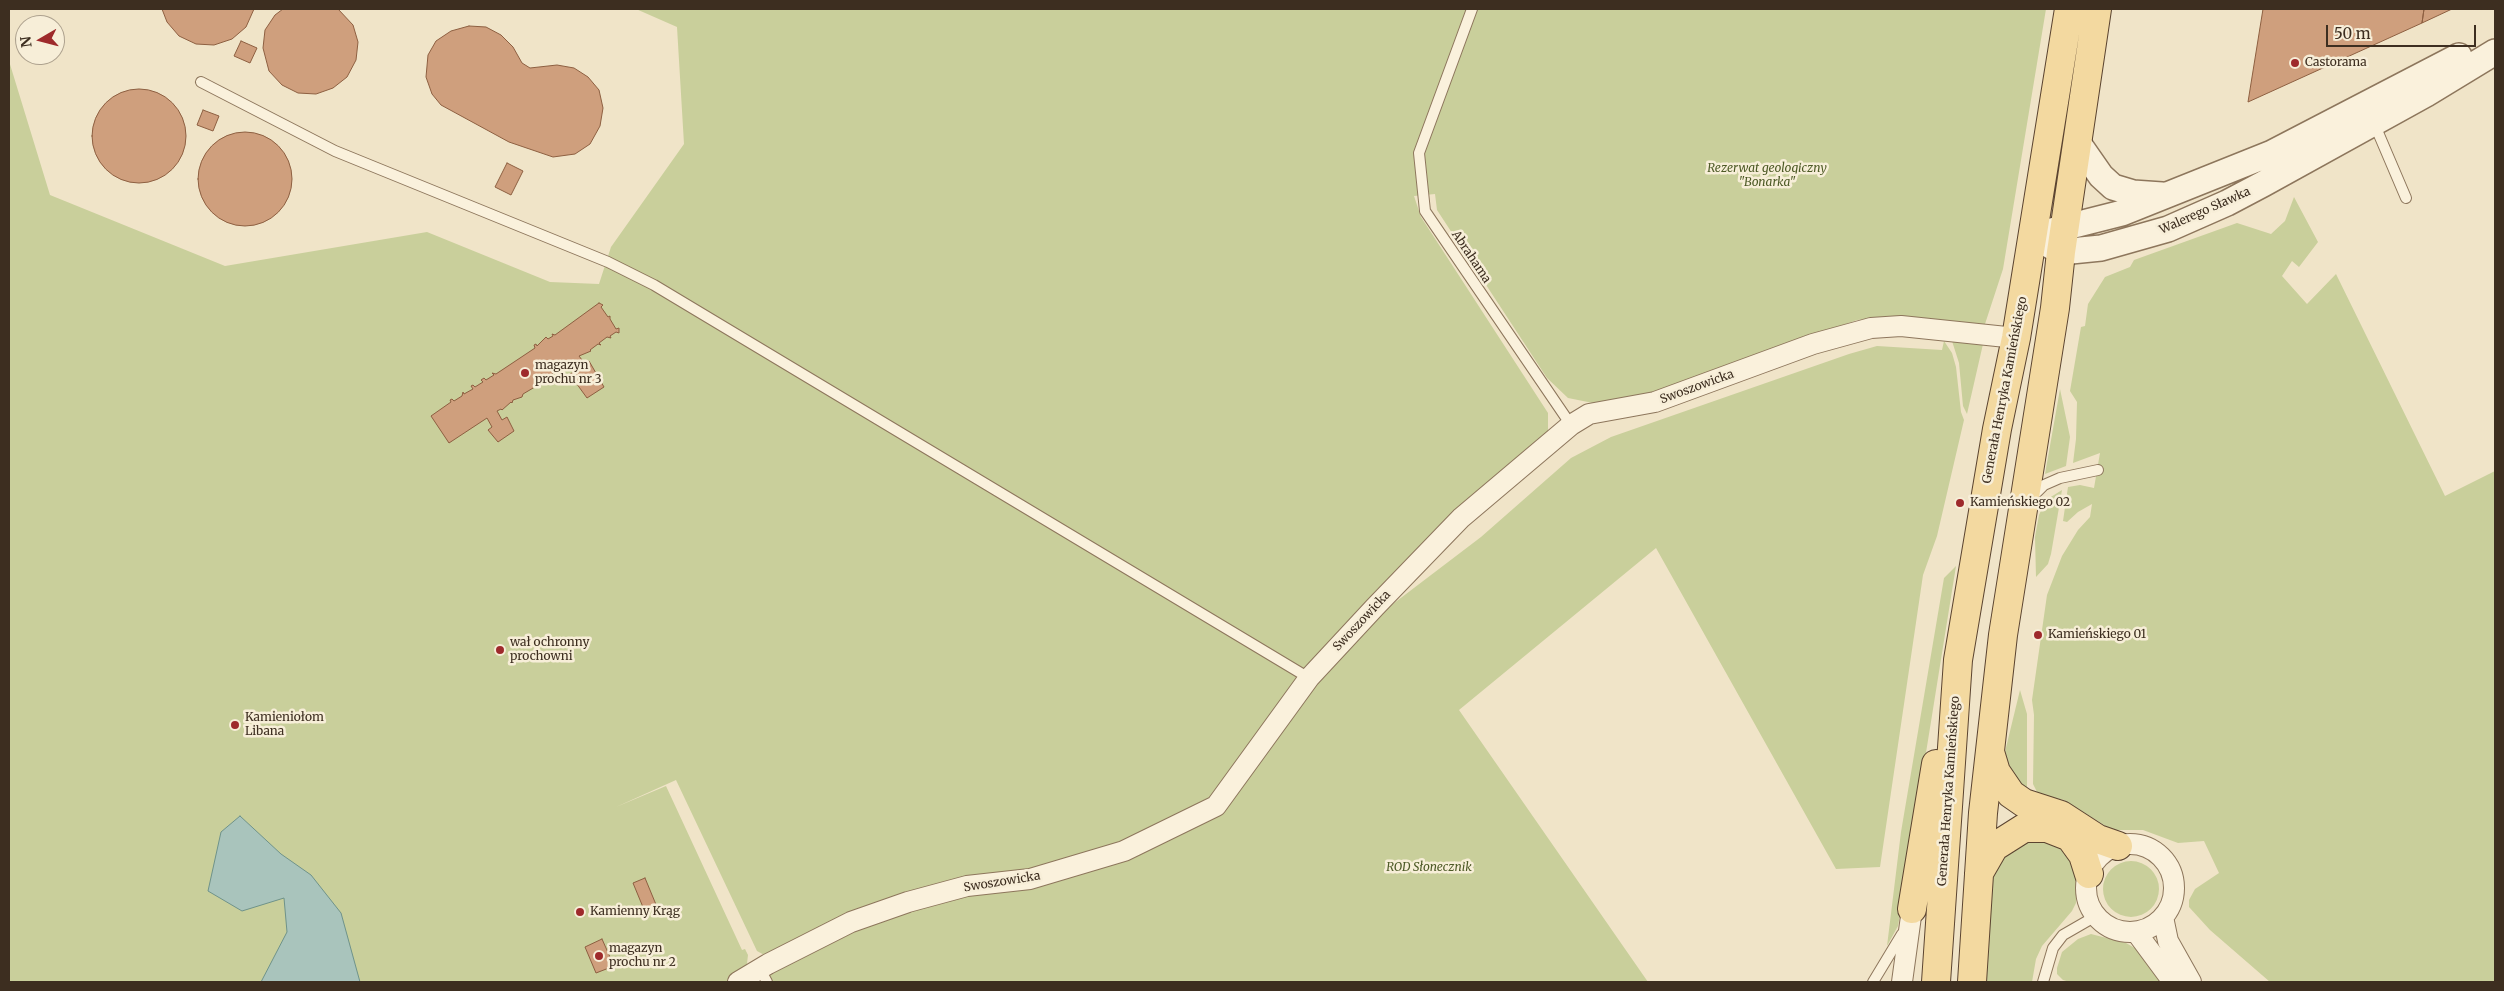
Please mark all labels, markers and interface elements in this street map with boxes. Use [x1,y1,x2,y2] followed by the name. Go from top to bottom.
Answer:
[15,15,65,65] north arrow
[2329,15,2479,47] scale bar
[2334,24,2371,43] text: 50 m
[16,35,36,49] text: N
[2305,56,2367,70] place label: Castorama
[2289,57,2301,69] marker: Castorama
[1707,162,1827,190] park label: Rezerwat geologiczny "Bonarka"
[2157,184,2253,238] street label: Walerego Sławka
[1448,228,1494,286] street label: Abrahama
[1980,295,2030,485] street label: Generała Henryka Kamieńskiego
[535,359,602,387] place label: magazyn prochu nr 3
[519,367,531,379] marker: magazyn prochu nr 3
[1658,367,1736,407] street label: Swoszowicka
[1970,496,2070,510] place label: Kamieńskiego 02
[1954,497,1966,509] marker: Kamieńskiego 02
[1330,588,1394,654] street label: Swoszowicka
[2048,628,2146,642] place label: Kamieńskiego 01
[2032,629,2044,641] marker: Kamieńskiego 01
[510,636,589,664] place label: wał ochronny prochowni
[494,644,506,656] marker: wał ochronny prochowni
[1935,696,1963,886] street label: Generała Henryka Kamieńskiego
[245,711,324,739] place label: Kamieniołom Libana
[229,719,241,731] marker: Kamieniołom Libana
[1386,861,1472,875] park label: ROD Słonecznik
[963,869,1041,895] street label: Swoszowicka
[590,905,680,919] place label: Kamienny Krąg
[574,906,586,918] marker: Kamienny Krąg
[609,942,676,970] place label: magazyn prochu nr 2
[593,950,605,962] marker: magazyn prochu nr 2

